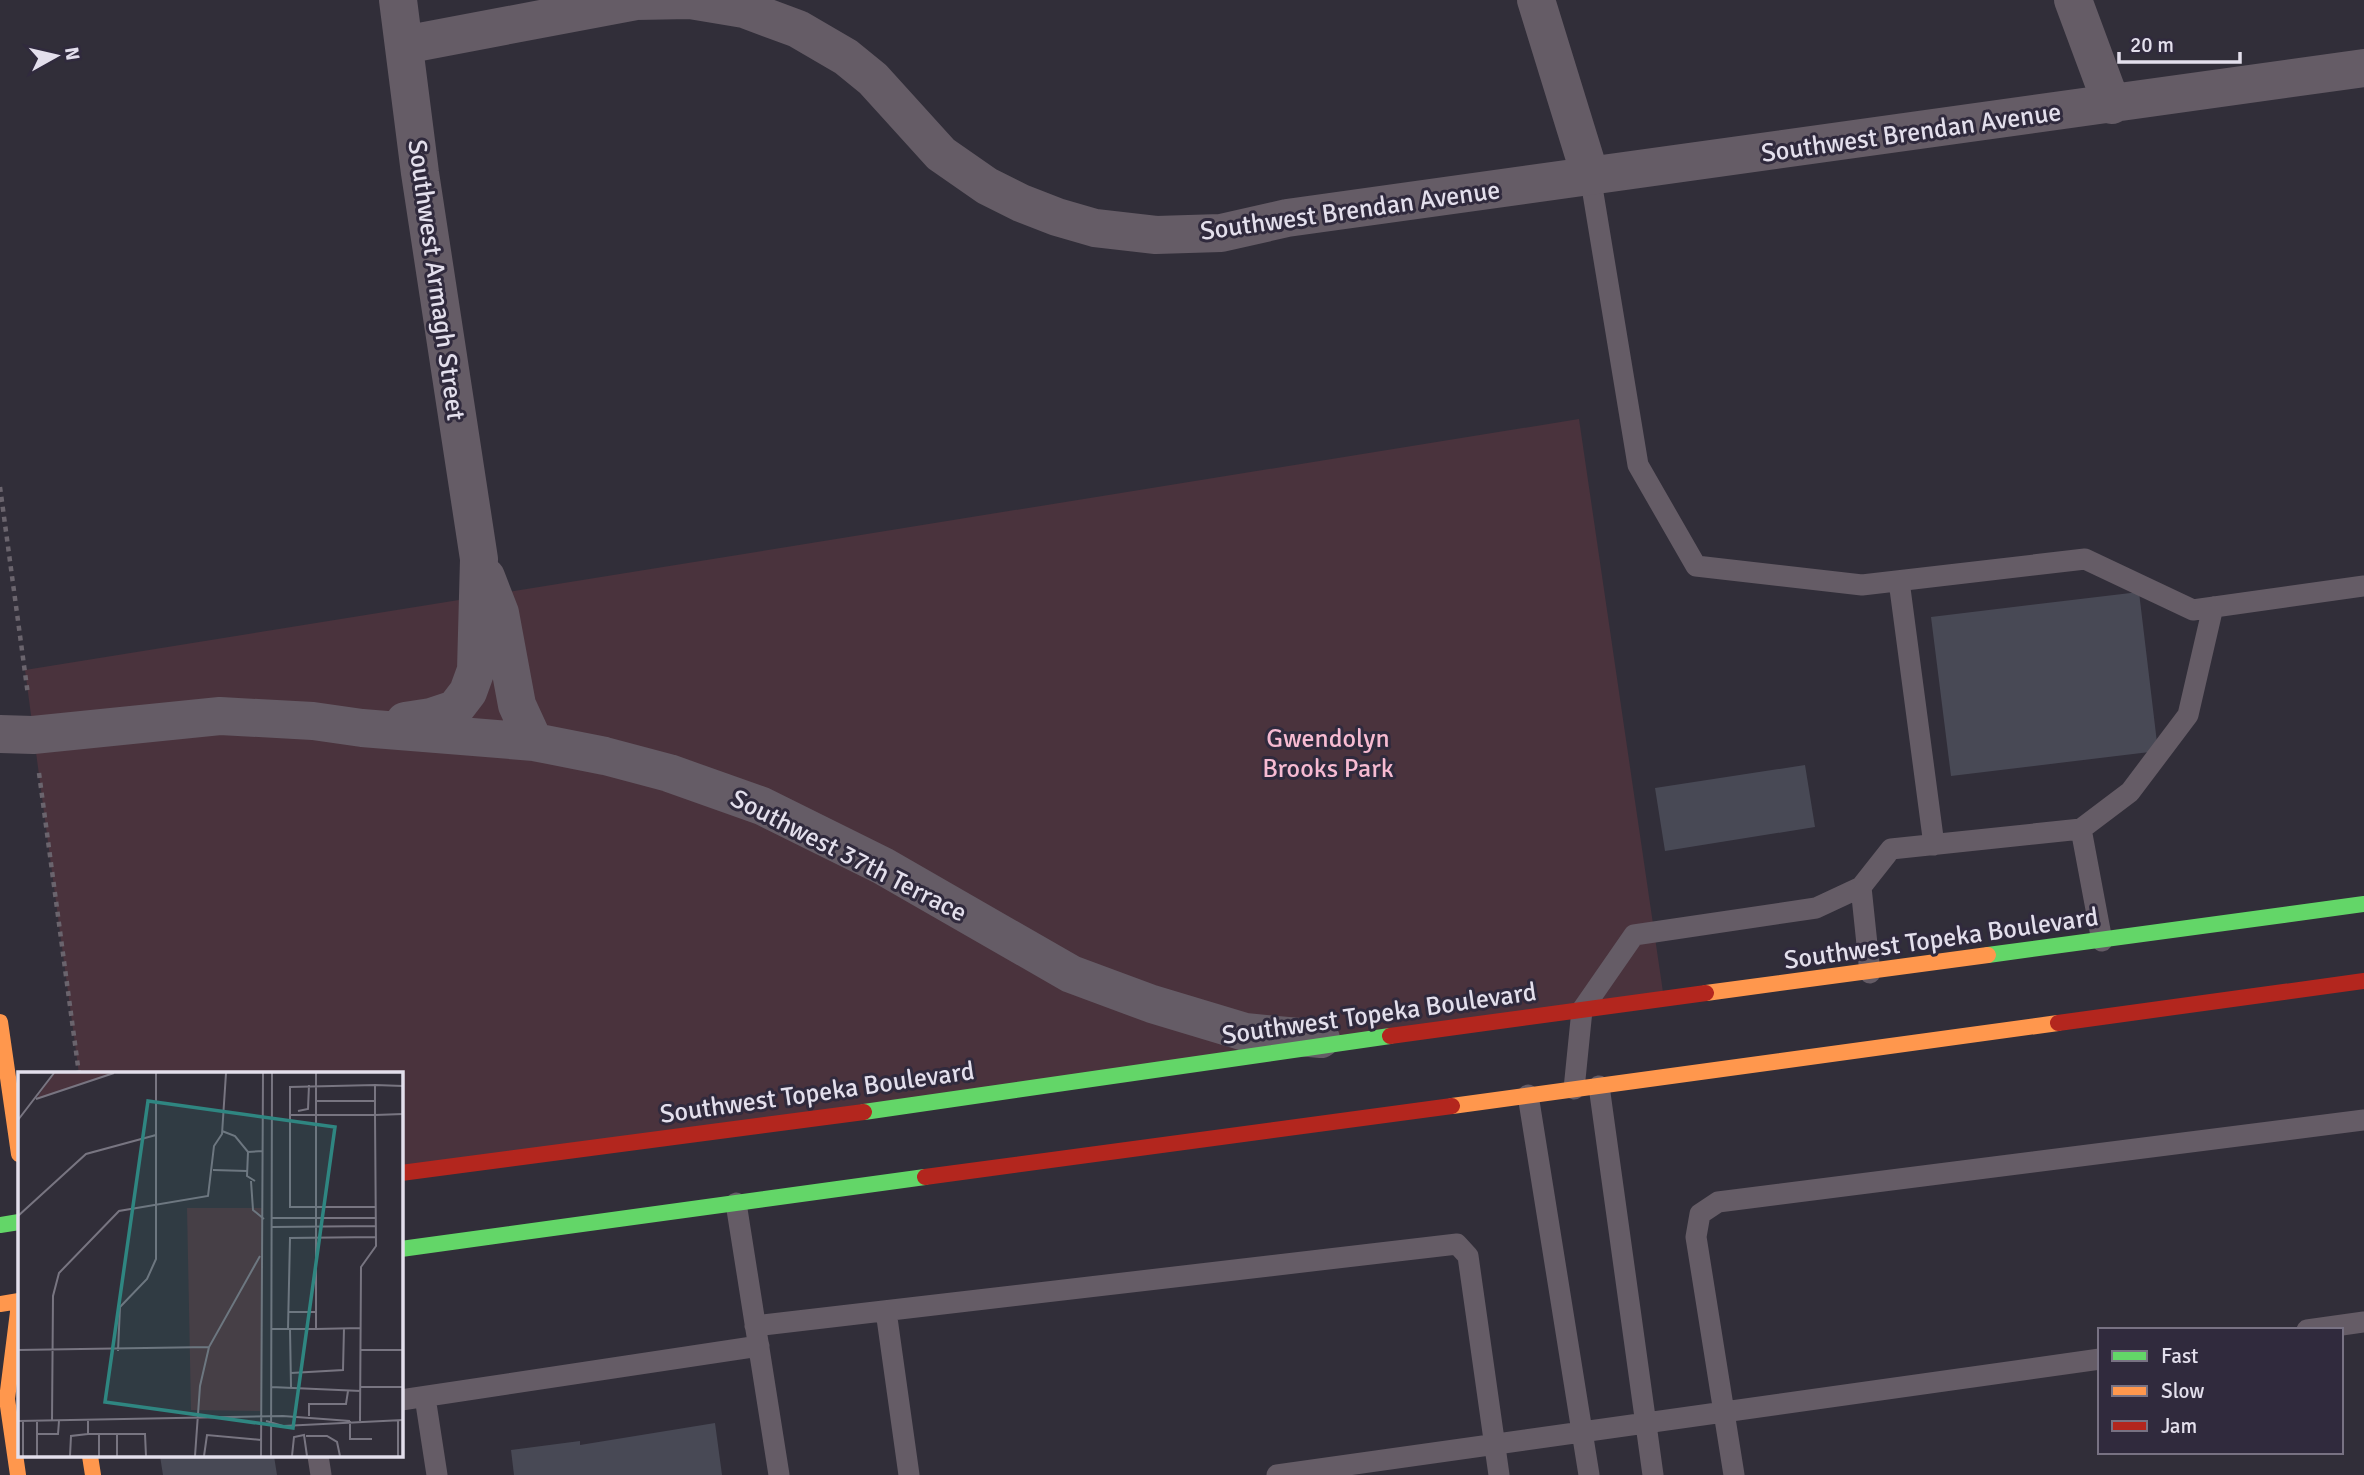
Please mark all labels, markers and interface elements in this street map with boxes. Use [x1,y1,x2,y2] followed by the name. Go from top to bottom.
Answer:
[21,21,91,91] north arrow
[2119,21,2240,65] scale bar
[2130,32,2174,58] text: 20 m
[59,46,85,62] text: N
[1759,96,2063,170] street label: Southwest Brendan Avenue
[400,138,472,423] street label: Southwest Armagh Street
[1198,174,1502,248] street label: Southwest Brendan Avenue
[1262,723,1394,785] park label: Gwendolyn Brooks Park
[725,782,972,929] street label: Southwest 37th Terrace
[1782,901,2100,977] street label: Southwest Topeka Boulevard
[1220,976,1538,1052] street label: Southwest Topeka Boulevard
[658,1055,976,1131] street label: Southwest Topeka Boulevard
[18,1072,402,1458] inset map
[2098,1328,2343,1454] legend
[2161,1343,2198,1369] text: Fast
[2161,1378,2205,1404] text: Slow
[2161,1413,2197,1439] text: Jam

